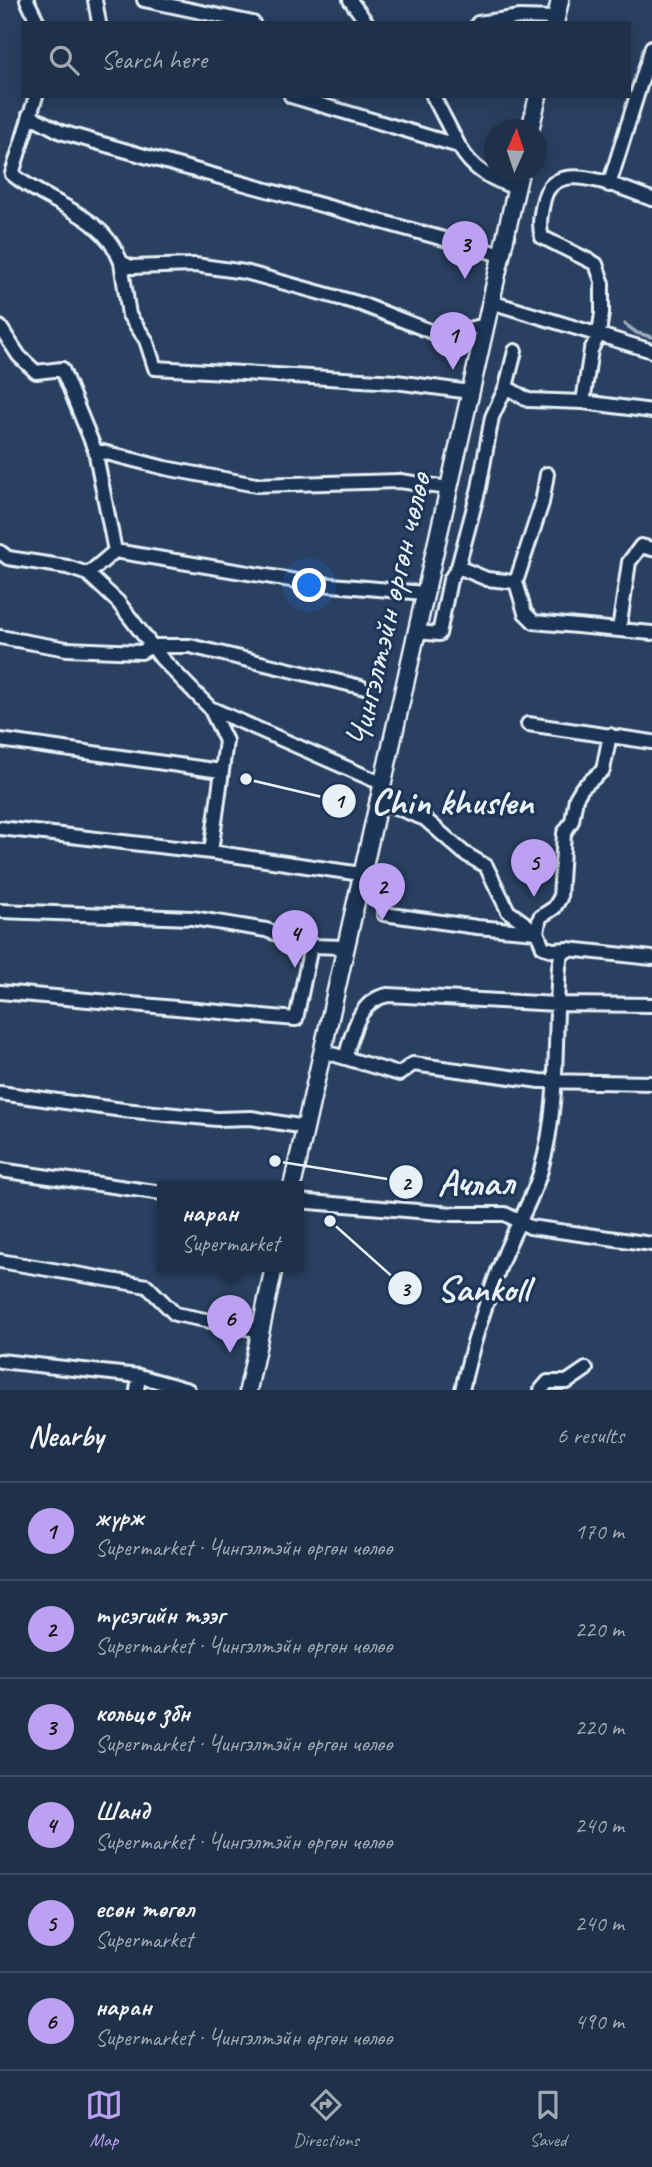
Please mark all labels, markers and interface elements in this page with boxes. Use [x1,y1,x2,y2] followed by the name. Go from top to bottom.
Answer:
[21,21,631,98] search box
[45,41,83,79] icon: search
[101,43,207,76] text: Search here
[484,119,547,182] north arrow
[442,221,488,279] pin: 3
[430,312,476,370] pin: 1
[335,466,442,752] street label: Чингэлтэйн өргөн чөлөө
[292,568,326,602] your location
[322,772,547,830] callout: Chin khuslen
[371,778,534,825] text: Chin khuslen
[334,788,346,814] text: 1
[511,839,557,897] pin: 5
[359,863,405,921] pin: 2
[272,910,318,968] pin: 4
[388,1153,528,1211] callout: Ачлал
[438,1159,517,1206] text: Ачлал
[401,1170,413,1196] text: 2
[157,1181,304,1272] popup
[182,1196,238,1229] text: наран
[182,1229,279,1258] text: Supermarket
[388,1259,542,1317] callout: Sankoll
[437,1265,536,1312] text: Sankoll
[400,1276,412,1302] text: 3
[207,1295,253,1353] pin: 6
[28,1417,104,1455] text: Nearby
[557,1421,624,1450] text: 6 results
[95,1500,143,1533] text: жүрж
[46,1517,56,1546] text: 1
[575,1517,624,1546] text: 170 m
[95,1533,392,1562] text: Supermarket · Чингэлтэйн өргөн чөлөө
[95,1598,225,1631] text: түсэгийн тээг
[46,1615,56,1644] text: 2
[575,1615,624,1644] text: 220 m
[95,1631,392,1660] text: Supermarket · Чингэлтэйн өргөн чөлөө
[95,1696,190,1729] text: кольцо збн
[46,1713,56,1742] text: 3
[575,1713,624,1742] text: 220 m
[95,1729,392,1758] text: Supermarket · Чингэлтэйн өргөн чөлөө
[95,1794,149,1827] text: Шанд
[46,1811,56,1840] text: 4
[575,1811,624,1840] text: 240 m
[95,1827,392,1856] text: Supermarket · Чингэлтэйн өргөн чөлөө
[95,1892,194,1925] text: есөн төгөл
[46,1909,56,1938] text: 5
[575,1909,624,1938] text: 240 m
[95,1925,193,1954] text: Supermarket
[95,1990,152,2023] text: наран
[46,2007,56,2036] text: 6
[575,2007,624,2036] text: 490 m
[95,2023,392,2052] text: Supermarket · Чингэлтэйн өргөн чөлөө
[85,2086,123,2152] tab: Map
[293,2086,359,2152] tab: Directions
[529,2086,567,2152] tab: Saved

